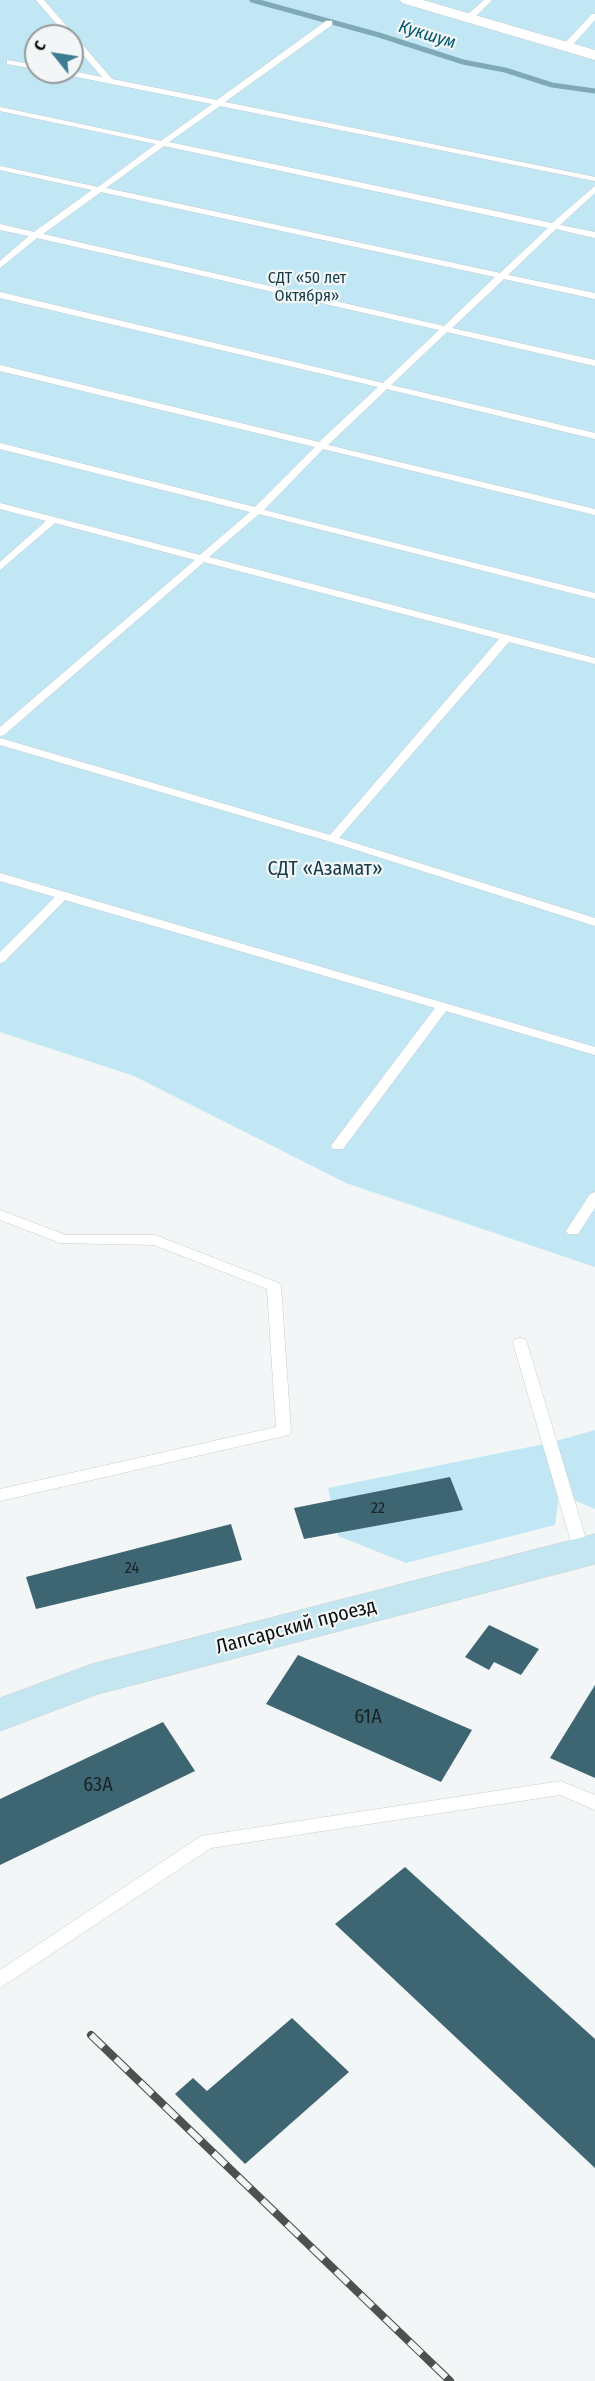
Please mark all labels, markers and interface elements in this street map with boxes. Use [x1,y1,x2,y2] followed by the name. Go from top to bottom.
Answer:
[396,16,458,54] water label: Кукшум
[24,24,84,84] north arrow
[29,37,50,54] text: С
[268,269,346,307] park label: СДТ «50 лет Октября»
[267,857,383,881] park label: СДТ «Азамат»
[371,1499,385,1519] house number: 22
[125,1559,139,1579] house number: 24
[213,1594,379,1660] street label: Лапсарский проезд
[354,1705,382,1729] house number: 61А
[83,1773,113,1797] house number: 63А

